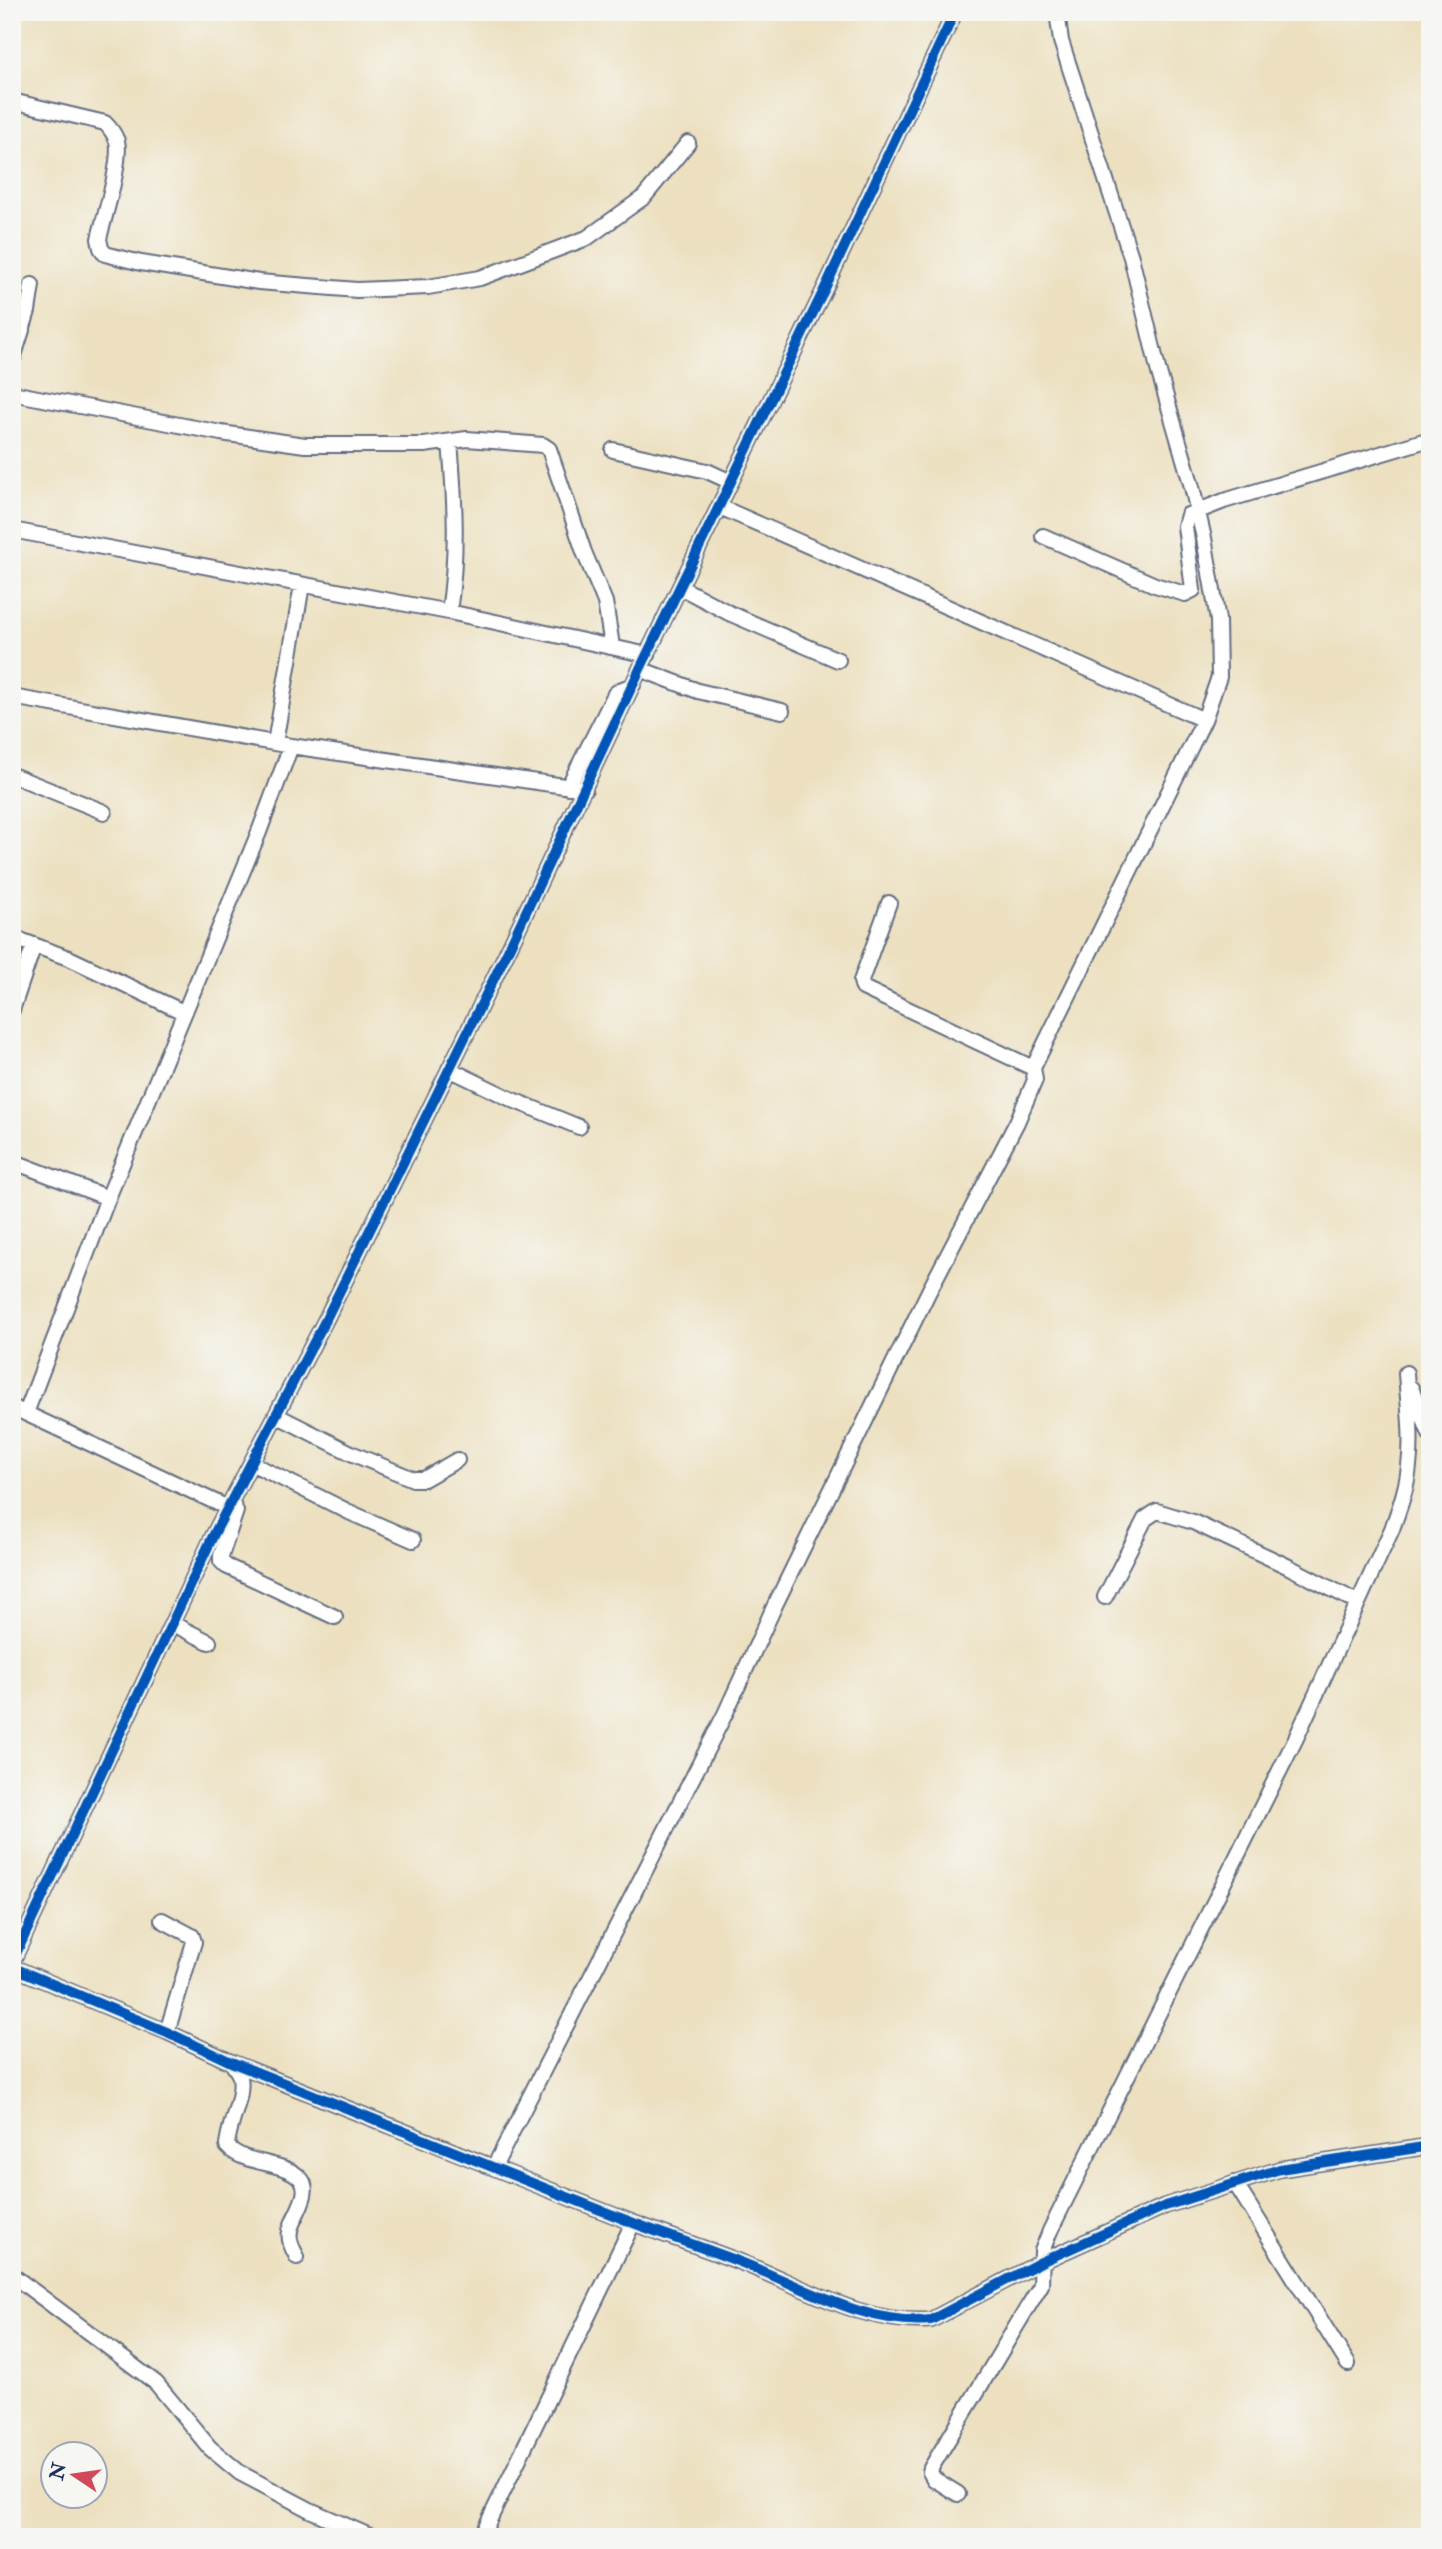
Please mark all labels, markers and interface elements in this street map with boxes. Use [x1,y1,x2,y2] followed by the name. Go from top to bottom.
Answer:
[38,2440,108,2510] north arrow
[45,2459,72,2483] text: N

